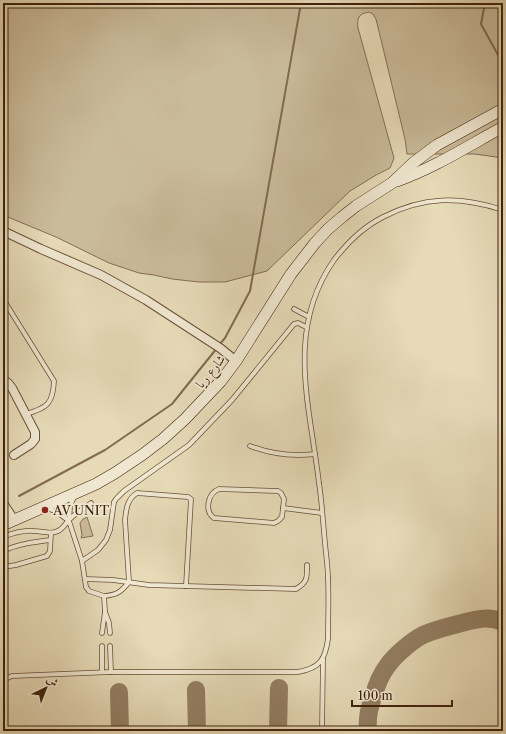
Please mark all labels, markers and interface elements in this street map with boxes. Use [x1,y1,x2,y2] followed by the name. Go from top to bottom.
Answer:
[192,351,231,393] street label: شارع ريا
[52,502,110,518] place label: AV UNIT
[40,505,50,515] marker: AV UNIT
[26,668,66,708] north arrow
[44,672,62,690] text: ش
[352,682,452,708] scale bar
[358,688,393,703] text: 100 m

